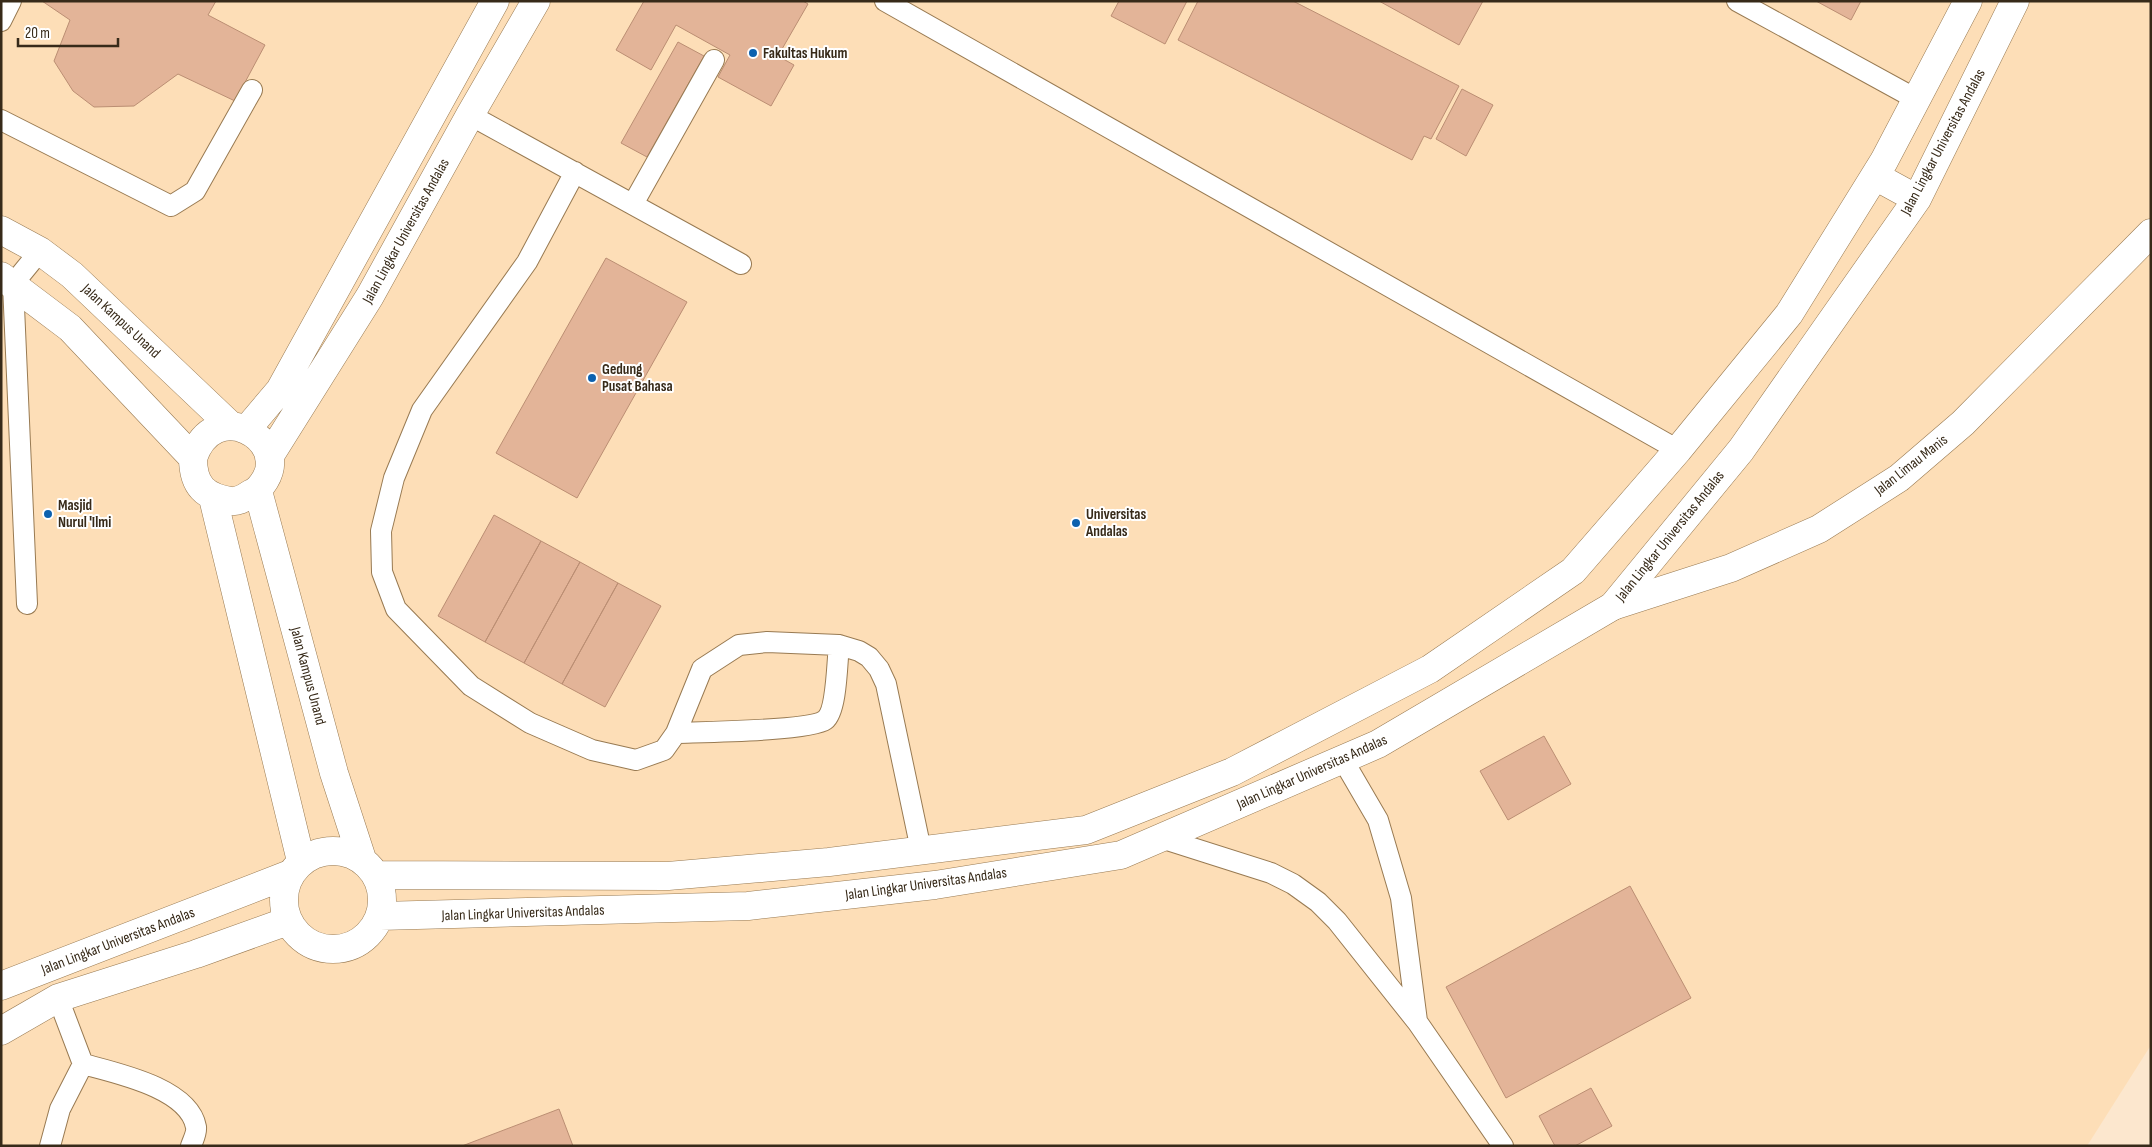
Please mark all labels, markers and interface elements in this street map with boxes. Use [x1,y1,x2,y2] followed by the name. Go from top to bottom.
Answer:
[18,15,118,47] scale bar
[25,24,50,43] text: 20 m
[763,44,847,63] place label: Fakultas Hukum
[747,47,759,59] marker: Fakultas Hukum
[1896,66,1990,219] street label: Jalan Lingkar Universitas Andalas
[358,155,454,308] street label: Jalan Lingkar Universitas Andalas
[77,279,164,362] street label: Jalan Kampus Unand
[602,360,673,396] place label: Gedung Pusat Bahasa
[586,372,598,384] marker: Gedung Pusat Bahasa
[1870,430,1951,500] street label: Jalan Limau Manis
[1611,467,1729,606] street label: Jalan Lingkar Universitas Andalas
[58,496,111,532] place label: Masjid Nurul 'Ilmi
[1085,505,1146,541] place label: Universitas Andalas
[42,508,54,520] marker: Masjid Nurul 'Ilmi
[1070,517,1082,529] marker: Universitas Andalas
[286,624,330,727] street label: Jalan Kampus Unand
[1233,730,1390,814] street label: Jalan Lingkar Universitas Andalas
[843,863,1008,905] street label: Jalan Lingkar Universitas Andalas
[440,901,605,925] street label: Jalan Lingkar Universitas Andalas
[38,903,197,979] street label: Jalan Lingkar Universitas Andalas

